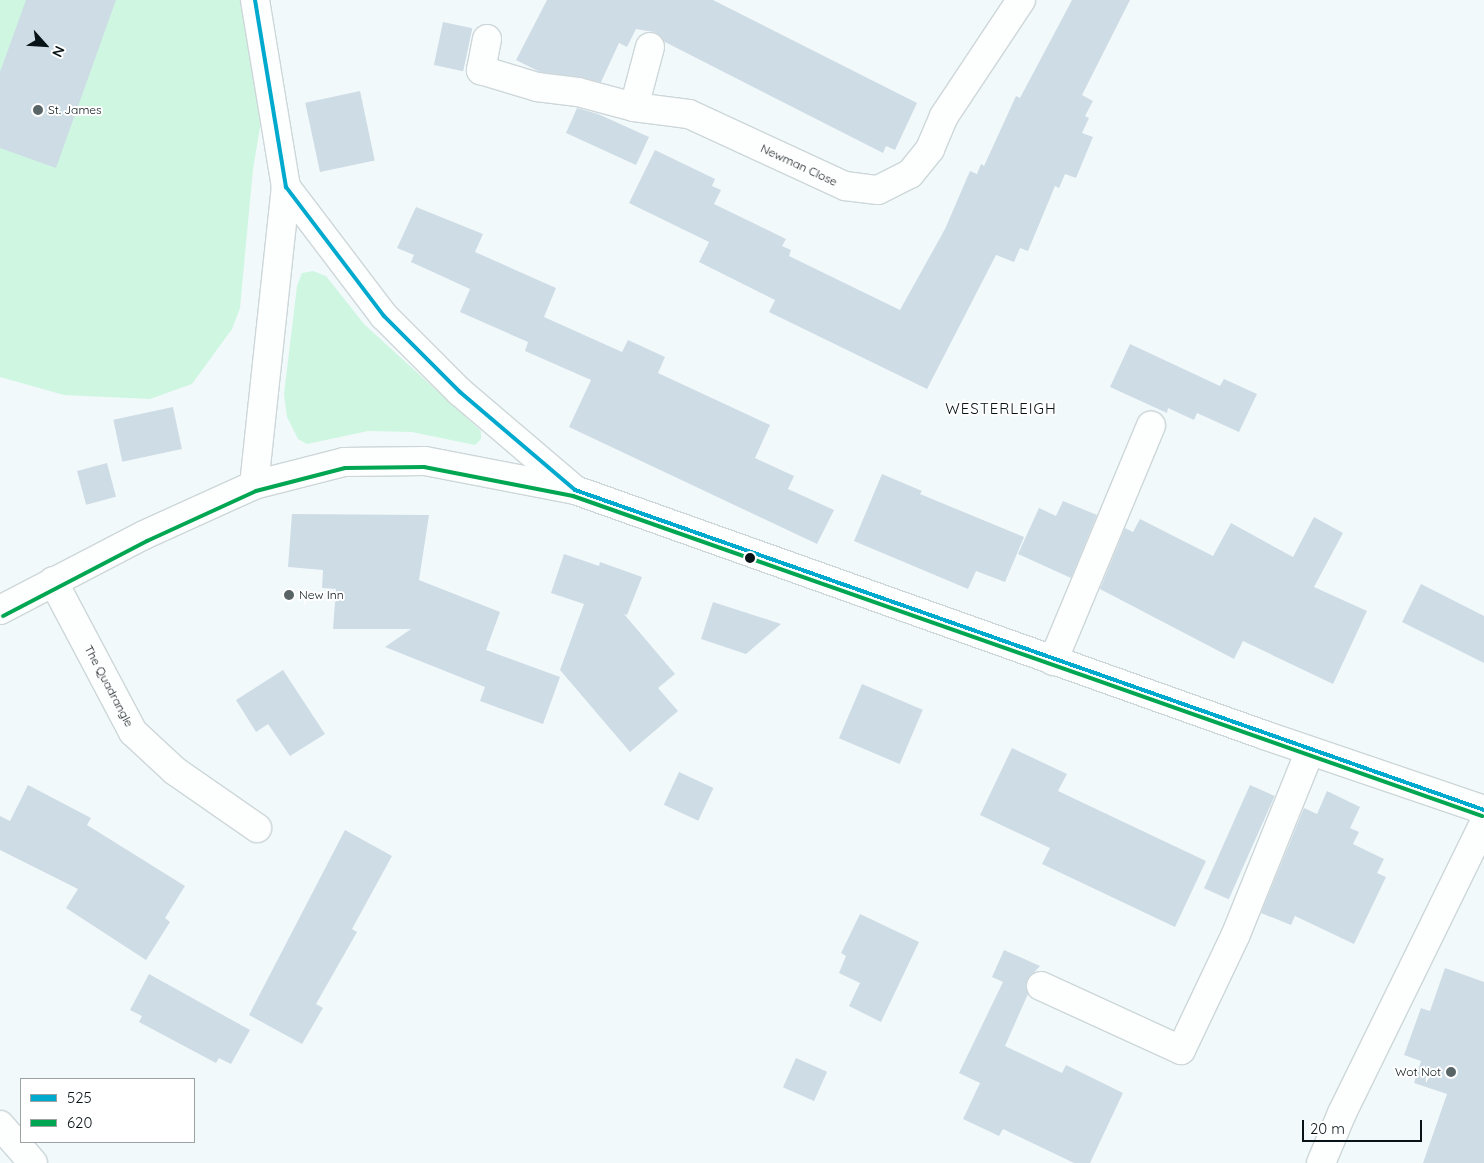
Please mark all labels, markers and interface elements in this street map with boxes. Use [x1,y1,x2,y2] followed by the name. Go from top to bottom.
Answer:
[20,20,70,70] north arrow
[48,43,69,60] text: N
[48,103,102,117] place label: St. James
[32,104,44,116] marker: St. James
[758,141,840,189] street label: Newman Close
[944,400,1058,418] district label: WESTERLEIGH
[745,553,755,563] unlabelled marker
[299,588,344,602] place label: New Inn
[283,589,295,601] marker: New Inn
[81,643,137,729] street label: The Quadrangle
[1395,1065,1441,1079] place label: Wot Not
[1445,1066,1457,1078] marker: Wot Not
[20,1078,195,1143] legend
[67,1088,92,1107] text: 525
[1304,1110,1424,1142] scale bar
[67,1113,92,1132] text: 620
[1310,1119,1345,1138] text: 20 m

